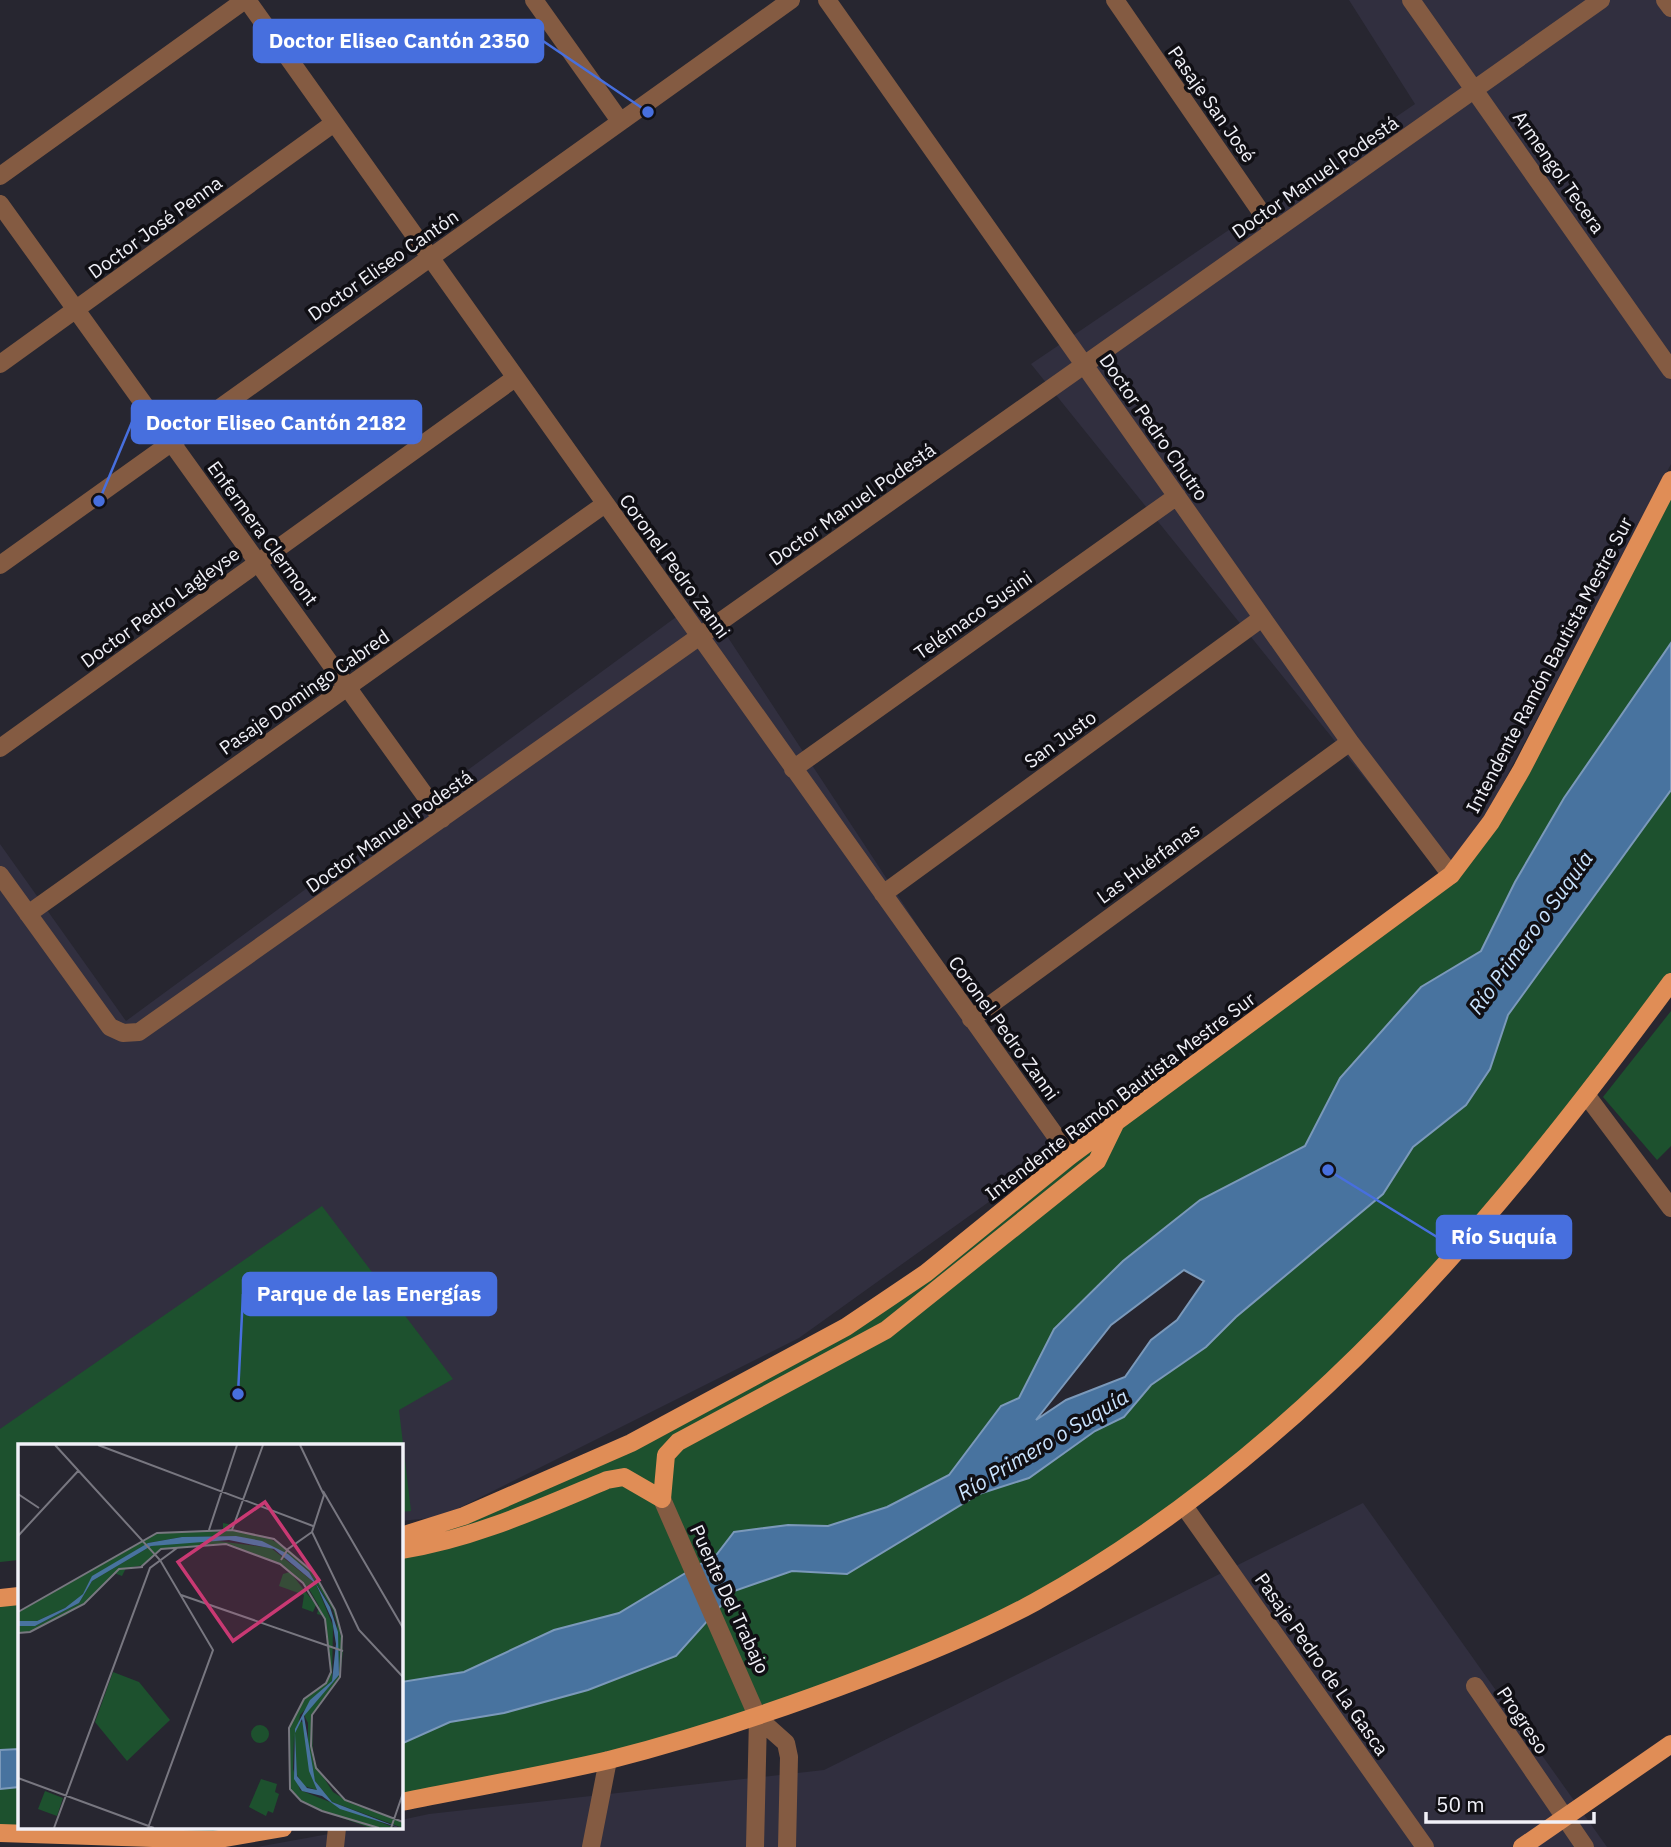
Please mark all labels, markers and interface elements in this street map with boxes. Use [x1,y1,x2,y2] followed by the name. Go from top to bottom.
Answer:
[254,20,543,62] callout: Doctor Eliseo Cantón 2350
[269,26,529,54] text: Doctor Eliseo Cantón 2350
[1163,41,1261,167] street label: Pasaje San José
[1508,106,1610,238] street label: Armengol Tecera
[1227,110,1403,244] street label: Doctor Manuel Podestá
[83,170,227,284] street label: Doctor José Penna
[303,204,463,326] street label: Doctor Eliseo Cantón
[1094,349,1214,505] street label: Doctor Pedro Chutro
[132,401,421,443] callout: Doctor Eliseo Cantón 2182
[146,408,406,436] text: Doctor Eliseo Cantón 2182
[764,437,940,571] street label: Doctor Manuel Podestá
[202,456,324,610] street label: Enfermera Clermont
[614,489,736,643] street label: Coronel Pedro Zanni
[1460,513,1638,817] street label: Intendente Ramón Bautista Mestre Sur
[76,541,244,673] street label: Doctor Pedro Lagleyse
[909,565,1037,665] street label: Telémaco Susini
[214,624,394,760] street label: Pasaje Domingo Cabred
[1019,705,1101,773] street label: San Justo
[301,764,477,898] street label: Doctor Manuel Podestá
[1092,818,1204,908] street label: Las Huérfanas
[1462,845,1599,1020] water label: Río Primero o Suquía
[943,951,1065,1105] street label: Coronel Pedro Zanni
[980,986,1260,1205] street label: Intendente Ramón Bautista Mestre Sur
[1437,1216,1571,1258] callout: Río Suquía
[1451,1222,1557,1250] text: Río Suquía
[243,1273,496,1315] callout: Parque de las Energías
[257,1279,481,1307] text: Parque de las Energías
[952,1382,1133,1506] water label: Río Primero o Suquía
[18,1444,402,1829] inset map
[685,1521,775,1677] street label: Puente Del Trabajo
[1250,1568,1394,1760] street label: Pasaje Pedro de La Gasca
[1492,1682,1554,1758] street label: Progreso
[1426,1780,1594,1824] scale bar
[1436,1790,1485,1818] text: 50 m

